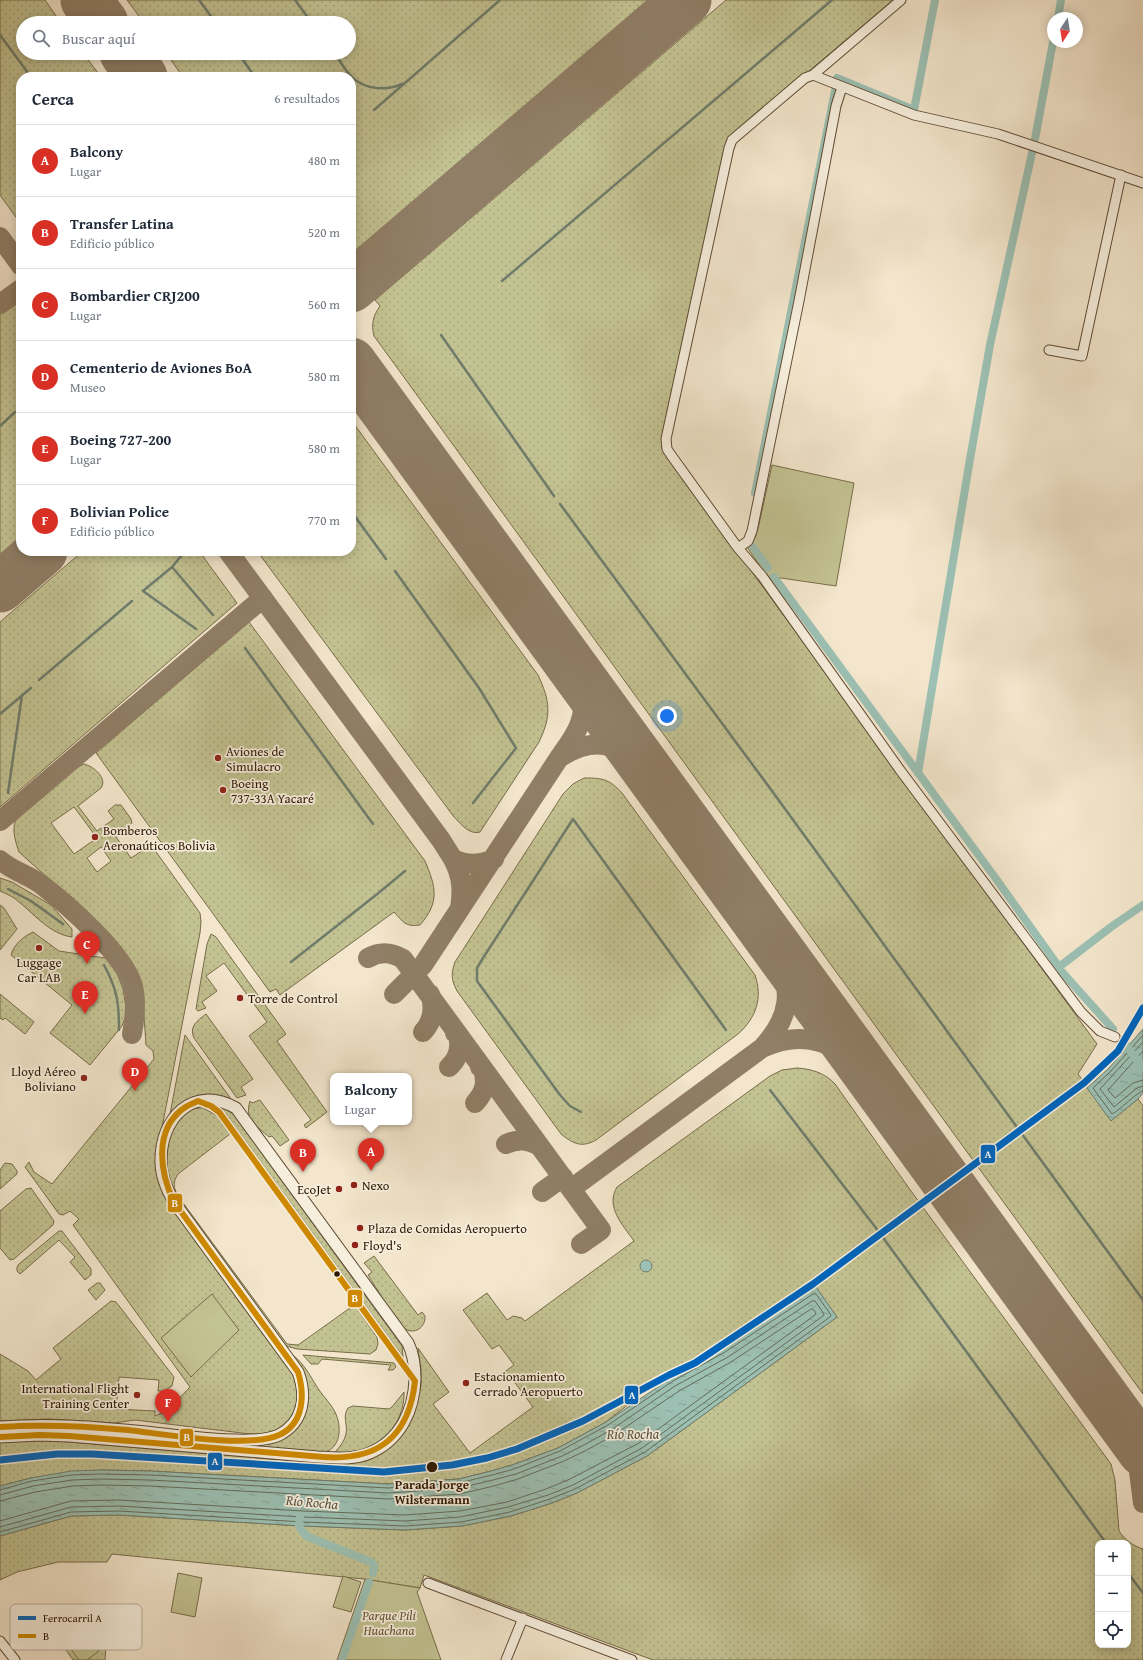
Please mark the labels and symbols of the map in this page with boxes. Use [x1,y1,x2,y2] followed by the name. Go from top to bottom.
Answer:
[1047,12,1083,48] north arrow
[657,706,677,726] your location
[226,742,284,776] place label: Aviones de Simulacro
[213,753,223,763] marker: Aviones de Simulacro
[231,774,314,808] place label: Boeing 737-33A Yacaré
[218,785,228,795] marker: Boeing 737-33A Yacaré
[103,821,216,855] place label: Bomberos Aeronaúticos Bolivia
[90,832,100,842] marker: Bomberos Aeronaúticos Bolivia
[74,931,100,964] pin: C
[34,943,44,953] marker: Luggage Car LAB
[16,953,62,987] place label: Luggage Car LAB
[72,981,98,1014] pin: E
[248,989,338,1008] place label: Torre de Control
[235,993,245,1003] marker: Torre de Control
[122,1058,148,1091] pin: D
[11,1062,76,1096] place label: Lloyd Aéreo Boliviano
[79,1073,89,1083] marker: Lloyd Aéreo Boliviano
[358,1138,384,1171] pin: A
[290,1139,316,1172] pin: B
[980,1144,996,1164] line badge: A
[984,1146,992,1162] text: A
[362,1176,390,1195] place label: Nexo
[297,1180,331,1199] place label: EcoJet
[349,1180,359,1190] marker: Nexo
[334,1184,344,1194] marker: EcoJet
[167,1193,183,1213] line badge: B
[172,1195,179,1211] text: B
[368,1219,527,1238] place label: Plaza de Comidas Aeropuerto
[355,1223,365,1233] marker: Plaza de Comidas Aeropuerto
[363,1236,402,1255] place label: Floyd's
[350,1240,360,1250] marker: Floyd's
[332,1269,342,1279] unlabelled marker
[347,1289,363,1308] line badge: B
[352,1290,359,1306] text: B
[474,1367,583,1401] place label: Estacionamiento Cerrado Aeropuerto
[461,1378,471,1388] marker: Estacionamiento Cerrado Aeropuerto
[21,1379,130,1413] place label: International Flight Training Center
[624,1385,639,1405] line badge: A
[628,1387,636,1403] text: A
[155,1389,181,1422] pin: F
[132,1390,142,1400] marker: International Flight Training Center
[606,1424,660,1444] water label: Río Rocha
[179,1428,194,1447] line badge: B
[184,1429,191,1445] text: B
[207,1452,223,1471] line badge: A
[211,1453,219,1469] text: A
[425,1460,439,1474] marker: Parada Jorge Wilstermann
[394,1475,470,1509] place label: Parada Jorge Wilstermann
[284,1490,340,1514] water label: Río Rocha
[10,1604,142,1650] legend
[361,1606,416,1640] park label: Parque Pili Huachana
[43,1610,102,1626] text: Ferrocarril A
[43,1628,49,1644] text: B

